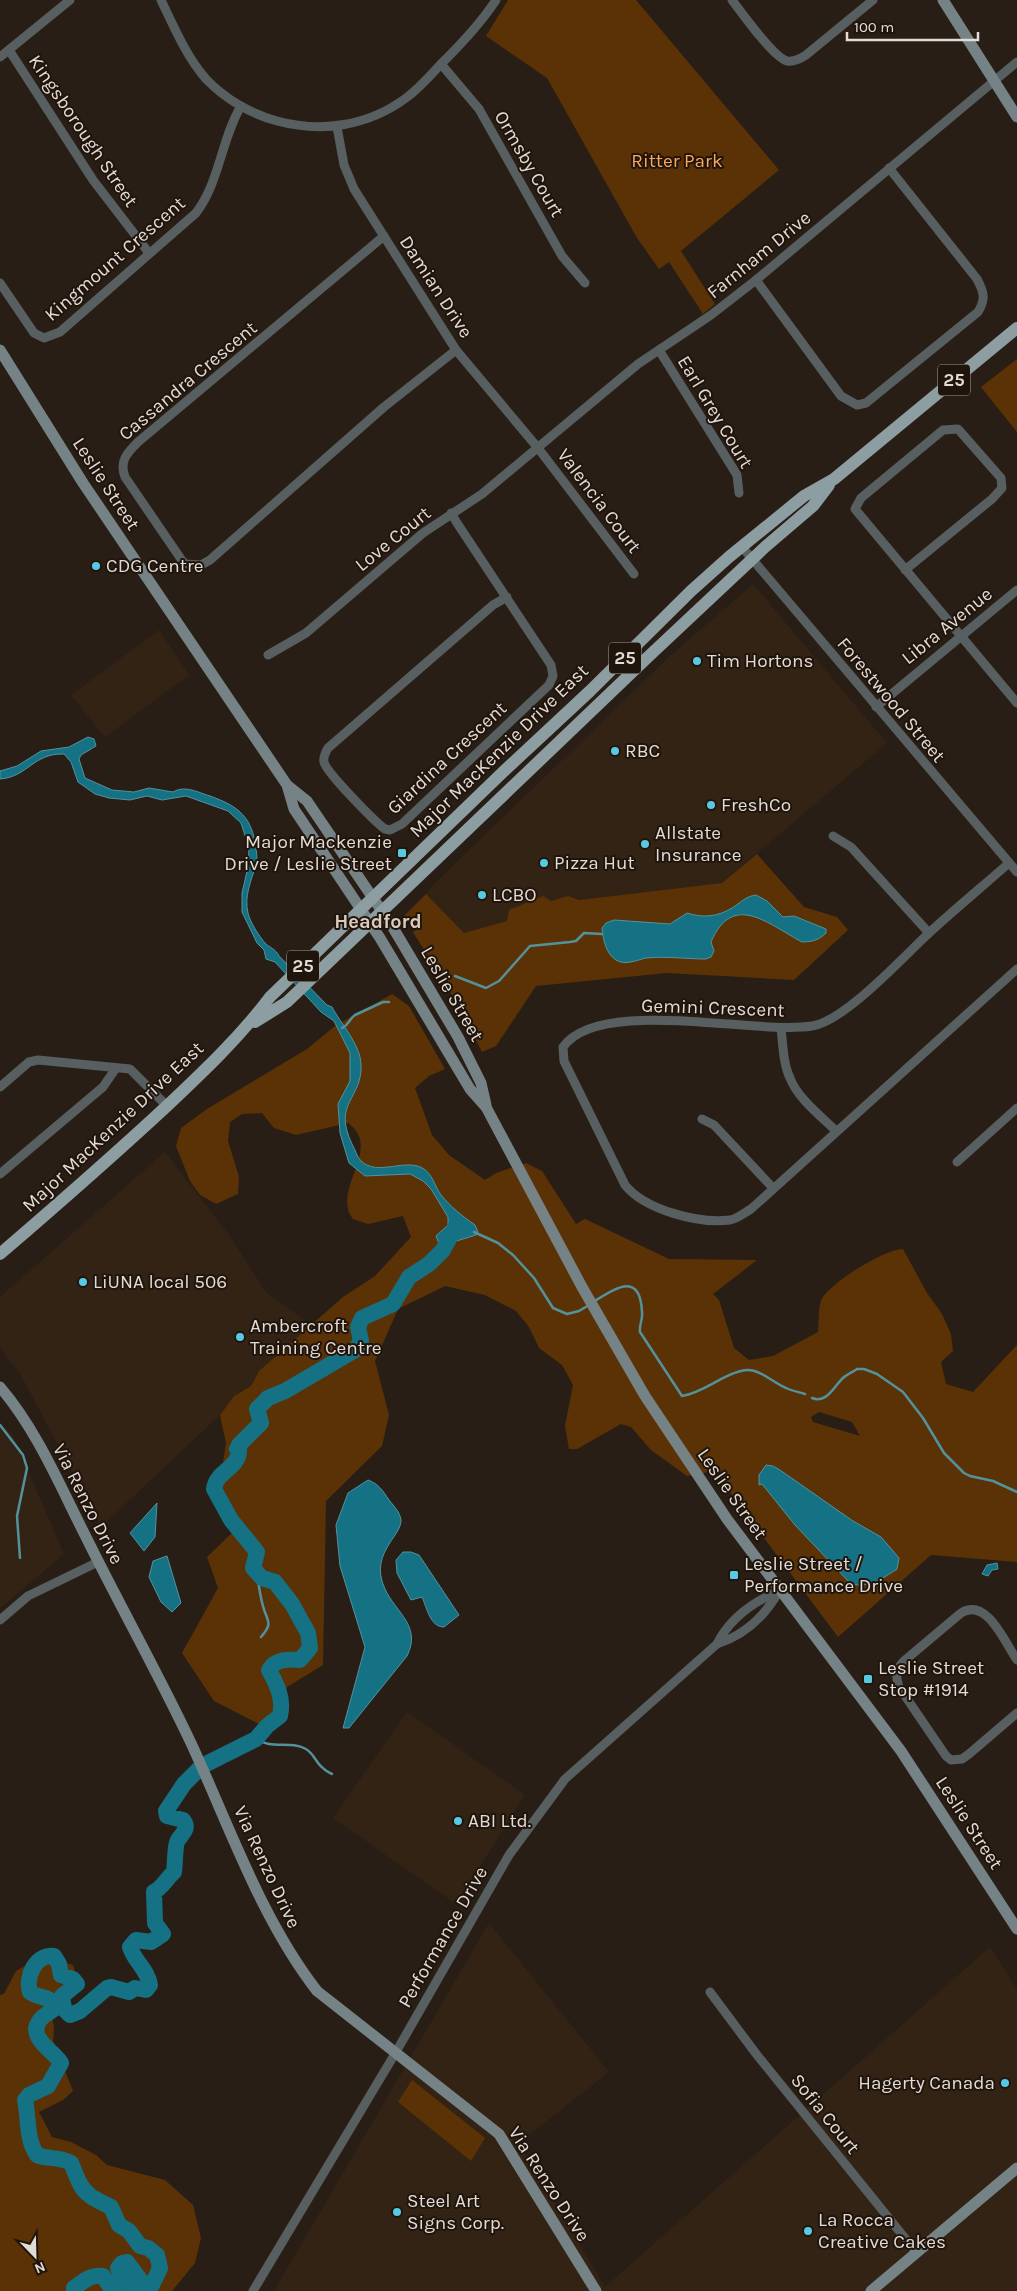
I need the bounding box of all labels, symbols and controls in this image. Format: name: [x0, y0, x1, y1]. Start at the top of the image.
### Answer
scale bar: [847, 10, 978, 42]
text: 100 m: [854, 18, 894, 36]
street label: Kingsborough Street: [24, 51, 142, 211]
street label: Ormsby Court: [490, 107, 568, 221]
park label: Ritter Park: [631, 150, 723, 172]
street label: Kingmount Crescent: [40, 192, 190, 326]
street label: Farnham Drive: [703, 207, 815, 303]
street label: Damian Drive: [395, 232, 477, 342]
street label: Cassandra Crescent: [114, 317, 262, 445]
street label: Earl Grey Court: [673, 352, 757, 472]
road number: 25: [938, 364, 970, 396]
street label: Leslie Street: [68, 434, 144, 534]
street label: Valencia Court: [553, 444, 645, 558]
street label: Love Court: [351, 502, 435, 576]
place label: CDG Centre: [106, 555, 204, 577]
marker: CDG Centre: [90, 560, 102, 572]
street label: Libra Avenue: [897, 583, 997, 669]
street label: Forestwood Street: [832, 633, 950, 767]
road number: 25: [609, 642, 641, 674]
place label: Tim Hortons: [707, 650, 813, 672]
marker: Tim Hortons: [691, 655, 703, 667]
street label: Major MacKenzie Drive East: [405, 660, 593, 842]
street label: Giardina Crescent: [383, 697, 511, 819]
place label: RBC: [625, 740, 660, 762]
marker: RBC: [609, 745, 621, 757]
place label: FreshCo: [721, 794, 791, 816]
marker: FreshCo: [705, 799, 717, 811]
place label: Allstate Insurance: [655, 822, 742, 866]
place label: Major Mackenzie Drive / Leslie Street: [224, 831, 392, 875]
marker: Allstate Insurance: [639, 838, 651, 850]
marker: Major Mackenzie Drive / Leslie Street: [396, 847, 408, 859]
place label: Pizza Hut: [554, 852, 635, 874]
marker: Pizza Hut: [538, 857, 550, 869]
place label: LCBO: [492, 884, 537, 906]
marker: LCBO: [476, 889, 488, 901]
district label: Headford: [334, 910, 422, 933]
street label: Leslie Street: [416, 943, 488, 1045]
road number: 25: [287, 950, 319, 981]
street label: Gemini Crescent: [641, 995, 785, 1021]
street label: Major MacKenzie Drive East: [18, 1037, 208, 1217]
place label: LiUNA local 506: [93, 1271, 227, 1293]
marker: LiUNA local 506: [77, 1276, 89, 1288]
place label: Ambercroft Training Centre: [250, 1315, 382, 1359]
marker: Ambercroft Training Centre: [234, 1331, 246, 1343]
street label: Via Renzo Drive: [48, 1440, 128, 1568]
street label: Leslie Street: [693, 1444, 771, 1544]
place label: Leslie Street / Performance Drive: [744, 1553, 903, 1597]
marker: Leslie Street / Performance Drive: [728, 1569, 740, 1581]
place label: Leslie Street Stop #1914: [878, 1657, 984, 1701]
marker: Leslie Street Stop #1914: [862, 1673, 874, 1685]
street label: Leslie Street: [931, 1773, 1007, 1873]
street label: Via Renzo Drive: [229, 1802, 305, 1932]
place label: ABI Ltd.: [468, 1810, 531, 1832]
marker: ABI Ltd.: [452, 1815, 464, 1827]
street label: Performance Drive: [394, 1863, 492, 2011]
street label: Sofia Court: [786, 2070, 864, 2158]
place label: Hagerty Canada: [858, 2072, 995, 2094]
marker: Hagerty Canada: [999, 2077, 1011, 2089]
street label: Via Renzo Drive: [504, 2122, 594, 2246]
place label: Steel Art Signs Corp.: [407, 2190, 504, 2234]
marker: Steel Art Signs Corp.: [391, 2206, 403, 2218]
place label: La Rocca Creative Cakes: [818, 2209, 946, 2253]
marker: La Rocca Creative Cakes: [802, 2225, 814, 2237]
north arrow: [10, 2231, 60, 2281]
text: N: [32, 2258, 48, 2277]

